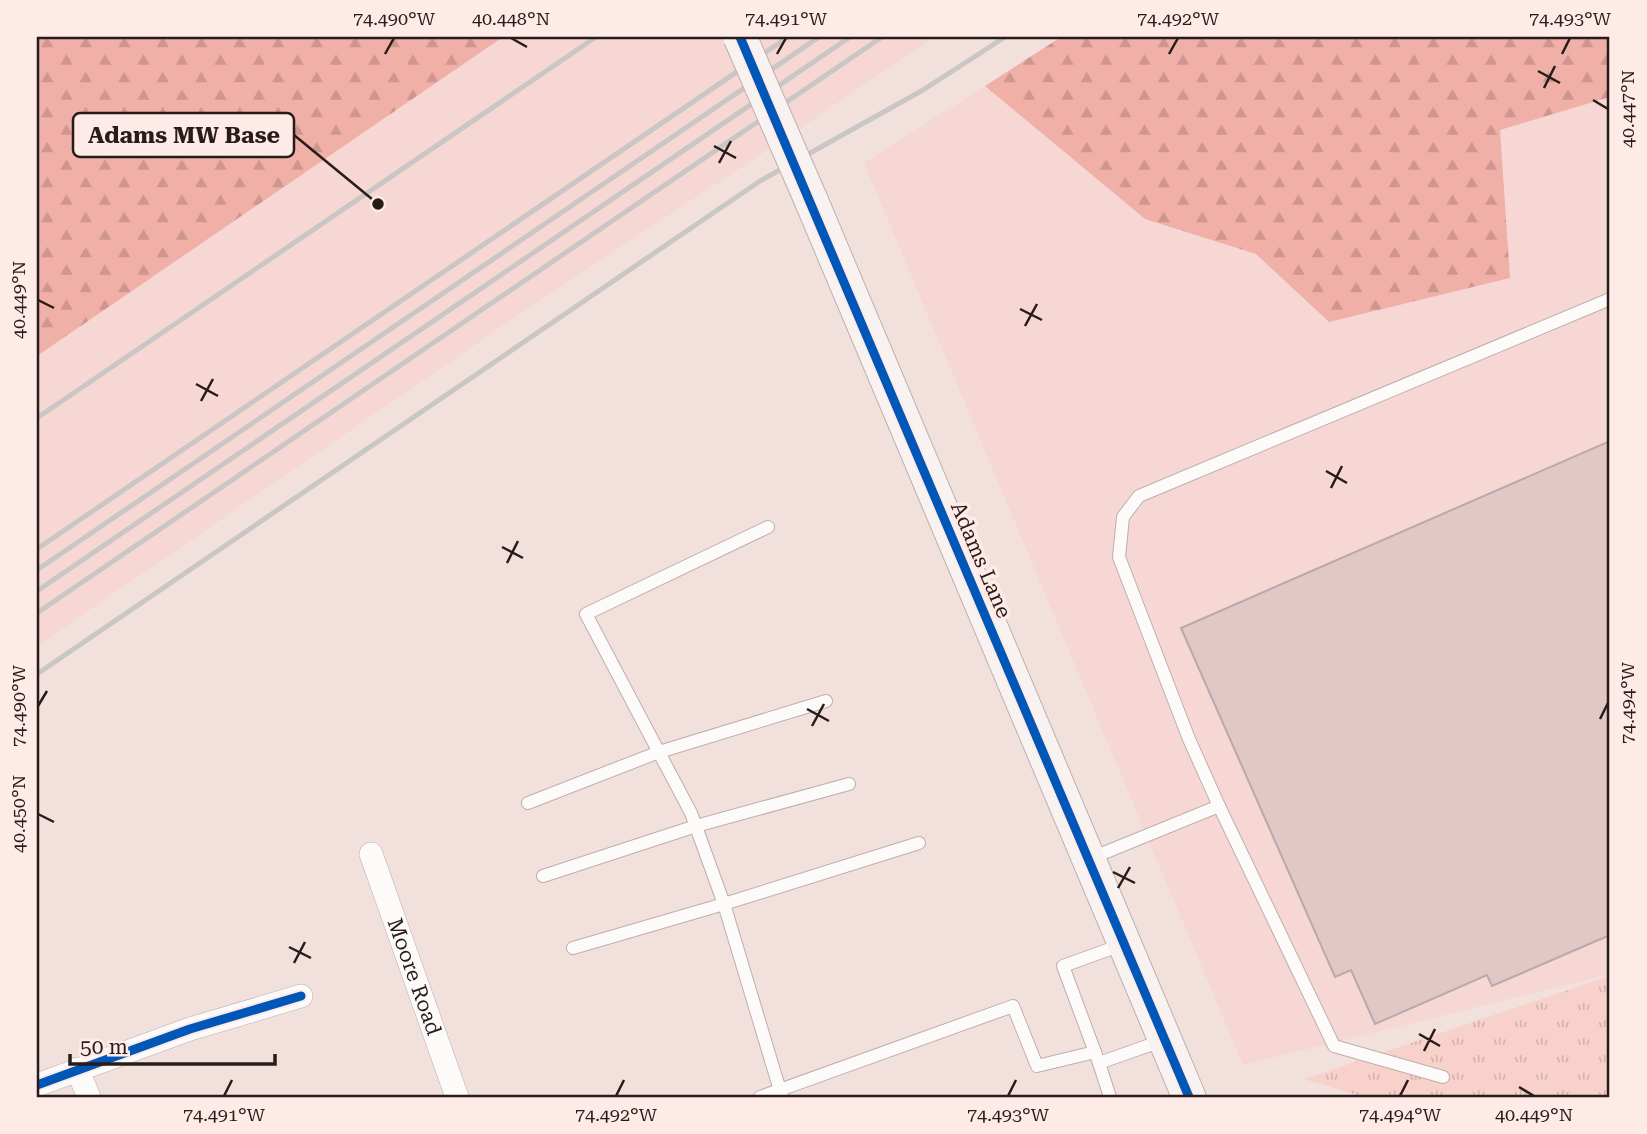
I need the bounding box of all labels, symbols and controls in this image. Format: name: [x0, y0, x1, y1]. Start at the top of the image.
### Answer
text: 74.490°W: [353, 8, 436, 29]
text: 40.448°N: [472, 8, 550, 29]
text: 74.491°W: [745, 8, 828, 29]
text: 74.492°W: [1137, 8, 1220, 29]
text: 74.493°W: [1529, 8, 1612, 29]
text: 40.447°N: [1617, 70, 1638, 148]
callout: Adams MW Base: [73, 113, 294, 157]
text: Adams MW Base: [88, 122, 280, 149]
text: 40.449°N: [8, 261, 29, 339]
street label: Adams Lane: [946, 498, 1016, 622]
text: 74.494°W: [1617, 661, 1638, 744]
text: 74.490°W: [8, 664, 29, 747]
text: 40.450°N: [8, 775, 29, 853]
street label: Moore Road: [383, 915, 446, 1039]
scale bar: [70, 1022, 275, 1066]
text: 50 m: [80, 1035, 128, 1059]
text: 74.491°W: [183, 1104, 266, 1125]
text: 74.492°W: [575, 1104, 658, 1125]
text: 74.493°W: [967, 1104, 1050, 1125]
text: 74.494°W: [1359, 1104, 1442, 1125]
text: 40.449°N: [1495, 1104, 1573, 1125]

